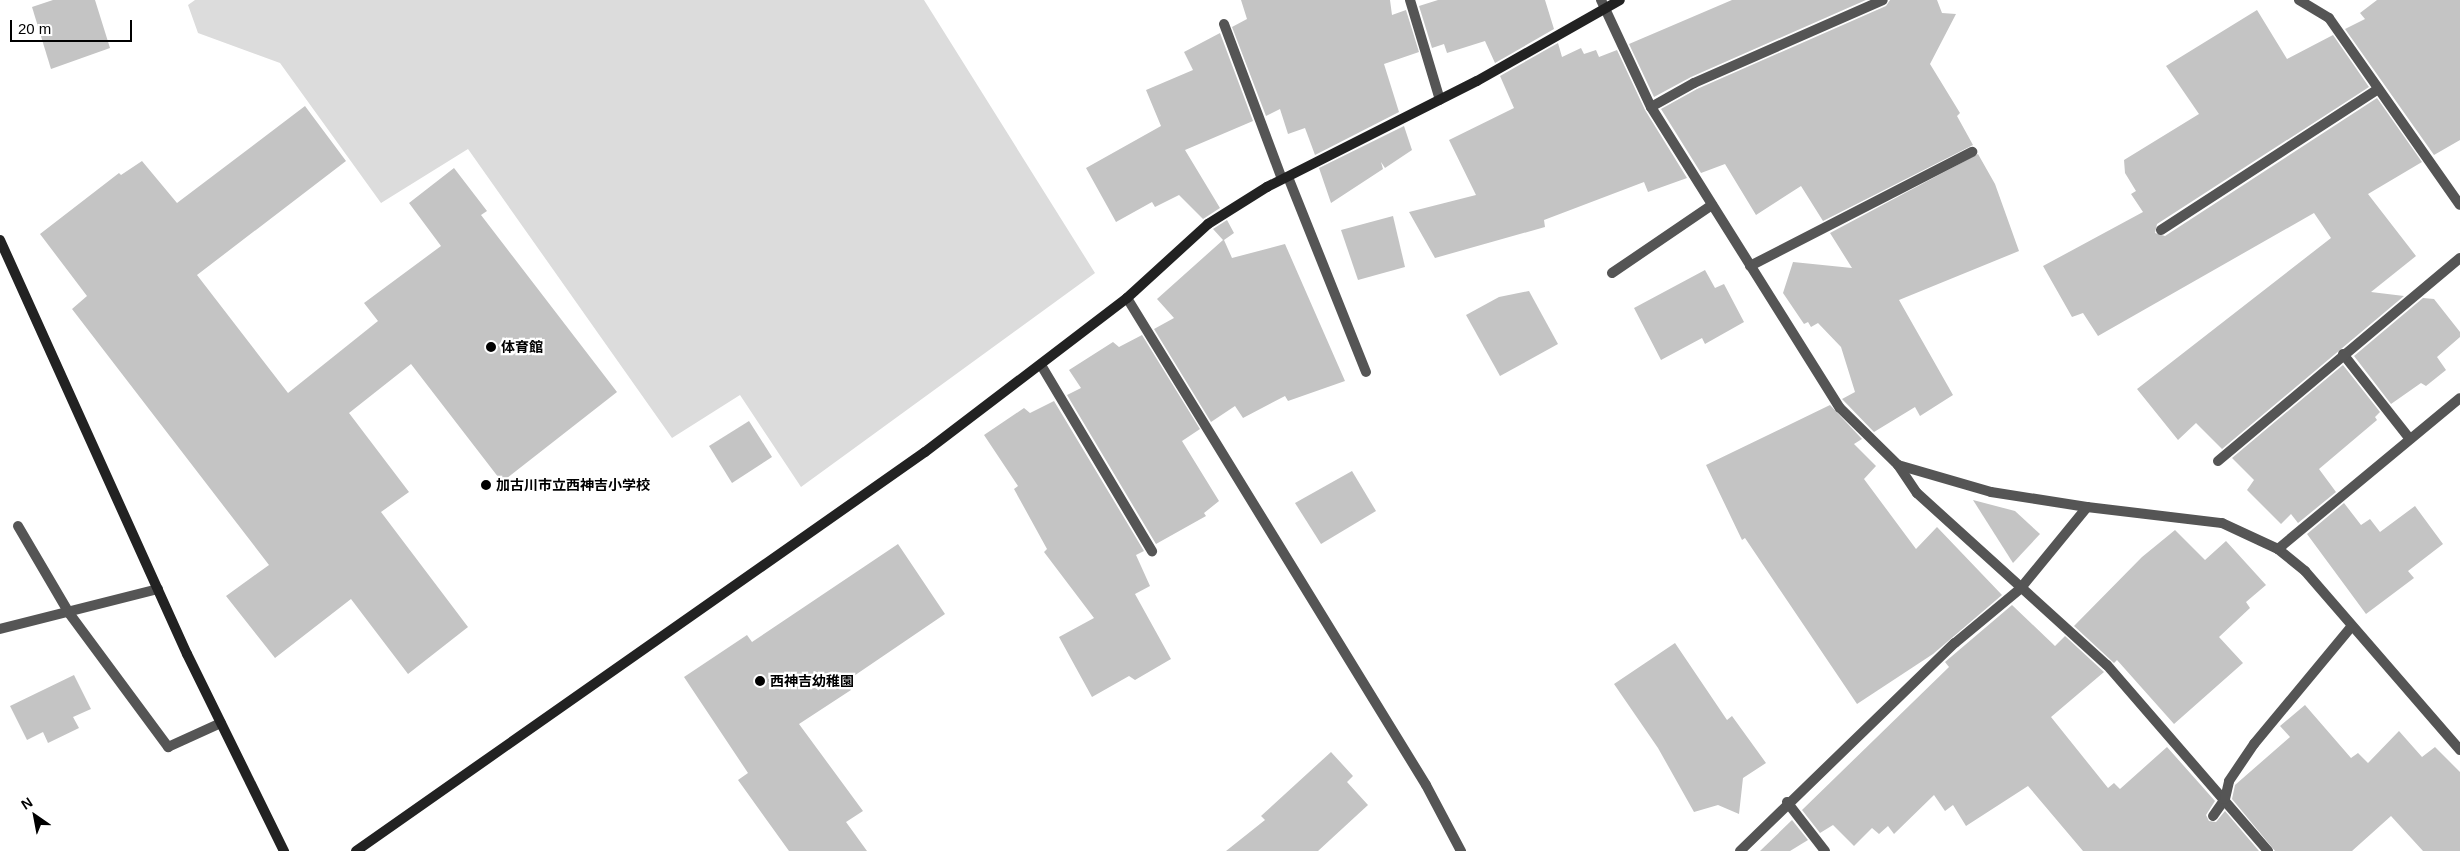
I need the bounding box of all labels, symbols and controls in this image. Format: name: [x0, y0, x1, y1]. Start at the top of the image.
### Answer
scale bar: [12, 10, 135, 42]
text: 20 m: [18, 20, 51, 37]
place label: 体育館: [501, 339, 543, 355]
marker: 体育館: [485, 341, 497, 353]
place label: 加古川市立西神吉小学校: [496, 477, 650, 493]
marker: 加古川市立西神吉小学校: [480, 479, 492, 491]
place label: 西神吉幼稚園: [770, 673, 854, 689]
marker: 西神吉幼稚園: [754, 675, 766, 687]
north arrow: [10, 791, 60, 841]
text: N: [18, 794, 35, 813]

